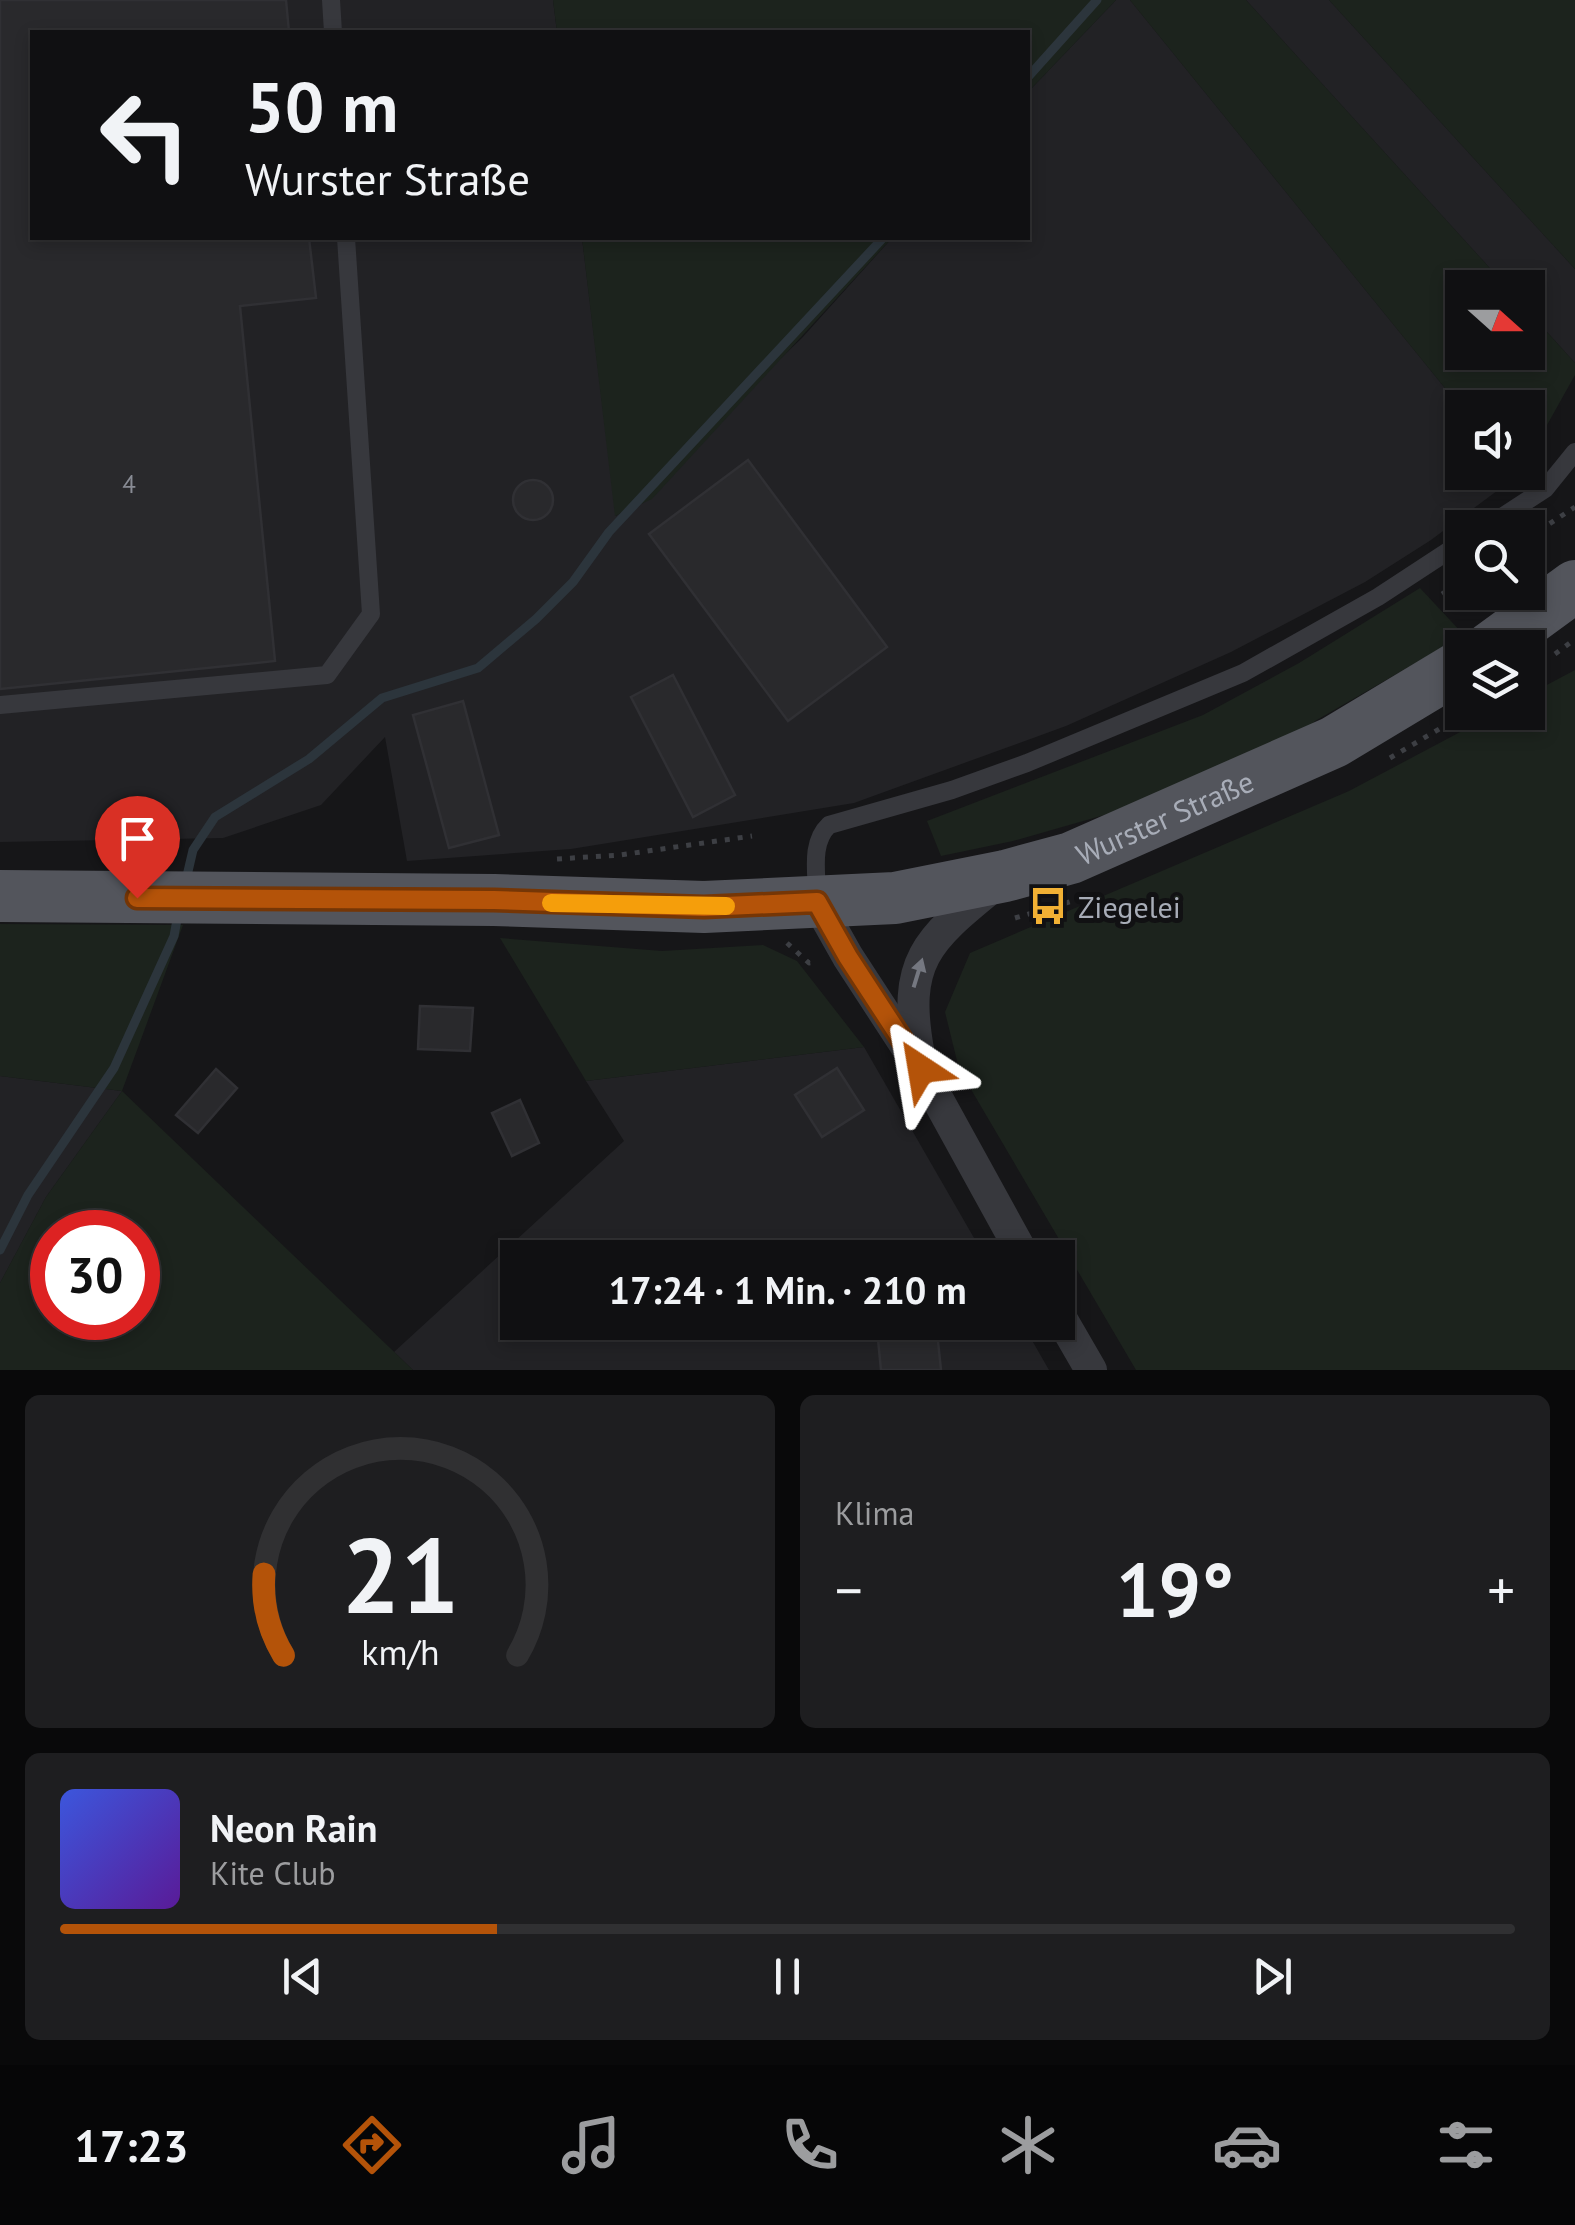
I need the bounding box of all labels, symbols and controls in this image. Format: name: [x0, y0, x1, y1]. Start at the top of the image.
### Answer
text: 50 m: [245, 61, 398, 151]
icon: left: [80, 70, 210, 200]
text: Wurster Straße: [245, 149, 530, 207]
north arrow: [1445, 270, 1545, 370]
map controls: [1445, 270, 1545, 730]
button: sound: [1445, 390, 1545, 490]
house number: 4: [122, 468, 136, 500]
button: search: [1445, 510, 1545, 610]
button: layers: [1445, 630, 1545, 730]
street label: Wurster Straße: [1070, 761, 1259, 873]
pin: [95, 796, 180, 899]
icon: arrive: [110, 811, 165, 866]
bus stop icon: Ziegelei: [1027, 885, 1069, 927]
place label: Ziegelei: [1078, 887, 1181, 926]
one-way arrow: [911, 958, 926, 988]
position arrow: [869, 1017, 973, 1121]
speed limit sign: 30: [30, 1210, 160, 1340]
text: 17:24 · 1 Min. · 210 m: [608, 1265, 967, 1314]
text: Klima: [835, 1492, 914, 1534]
text: 21: [341, 1507, 459, 1642]
text: 19°: [1116, 1541, 1234, 1638]
text: −: [835, 1554, 863, 1625]
text: +: [1487, 1554, 1515, 1625]
text: km/h: [361, 1629, 439, 1675]
text: Neon Rain: [210, 1803, 377, 1852]
text: Kite Club: [210, 1852, 336, 1894]
icon: previous: [275, 1949, 330, 2004]
icon: pause: [760, 1949, 815, 2004]
icon: next: [1245, 1949, 1300, 2004]
icon: directions: [337, 2110, 407, 2180]
icon: music: [556, 2110, 626, 2180]
icon: phone: [775, 2110, 845, 2180]
icon: climate: [993, 2110, 1063, 2180]
icon: car: [1212, 2110, 1282, 2180]
icon: filters: [1431, 2110, 1501, 2180]
text: 17:23: [74, 2116, 189, 2174]

